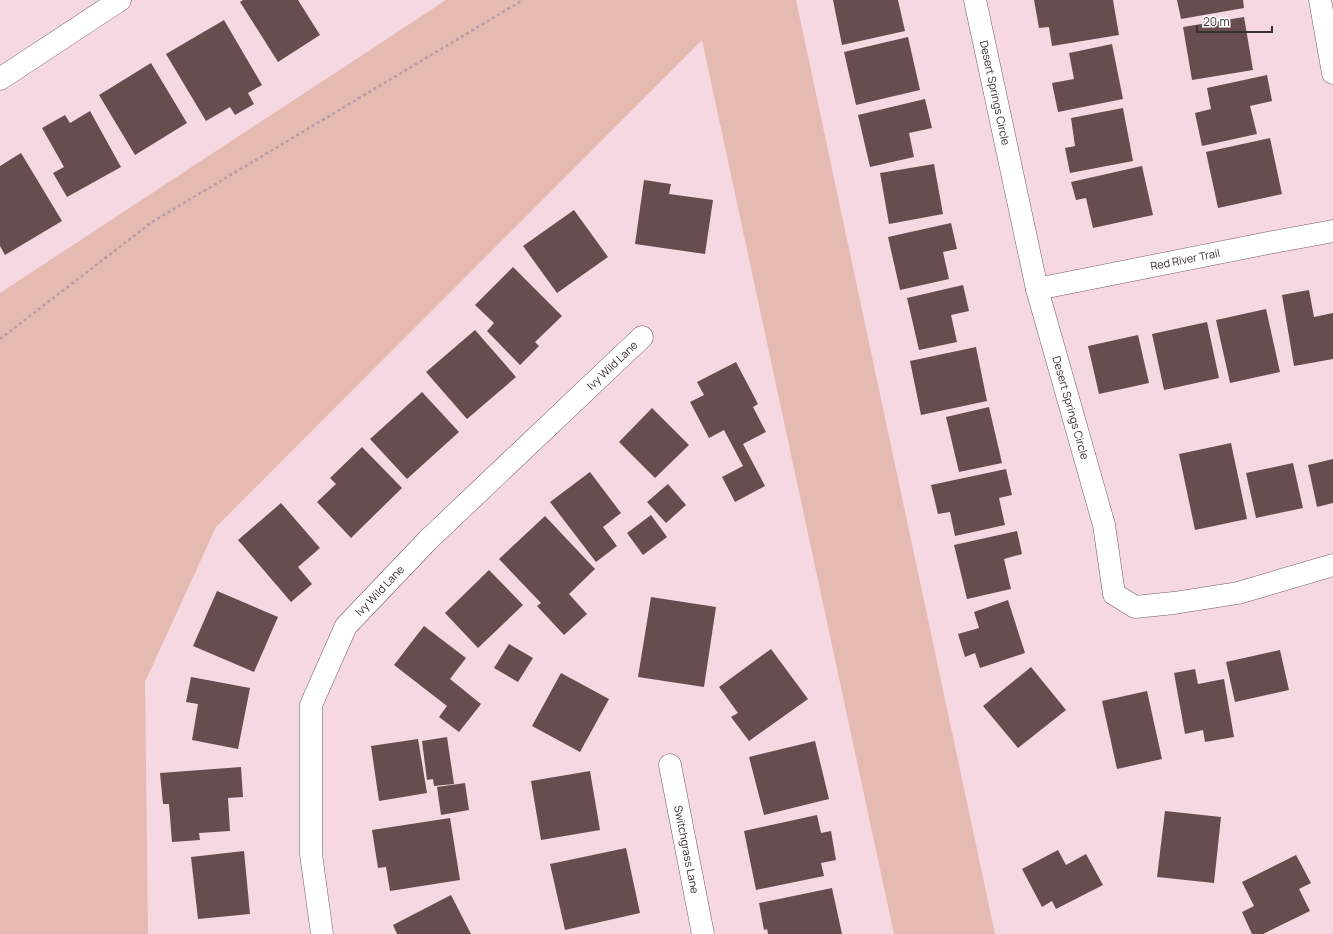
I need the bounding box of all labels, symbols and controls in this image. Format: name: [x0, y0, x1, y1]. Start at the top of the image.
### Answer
scale bar: [1197, 8, 1272, 34]
text: 20 m: [1203, 13, 1230, 30]
street label: Desert Springs Circle: [977, 39, 1014, 147]
street label: Red River Trail: [1149, 245, 1221, 273]
street label: Ivy Wild Lane: [583, 337, 641, 393]
street label: Desert Springs Circle: [1049, 354, 1093, 462]
street label: Ivy Wild Lane: [352, 561, 408, 619]
street label: Switchgrass Lane: [671, 804, 703, 895]

